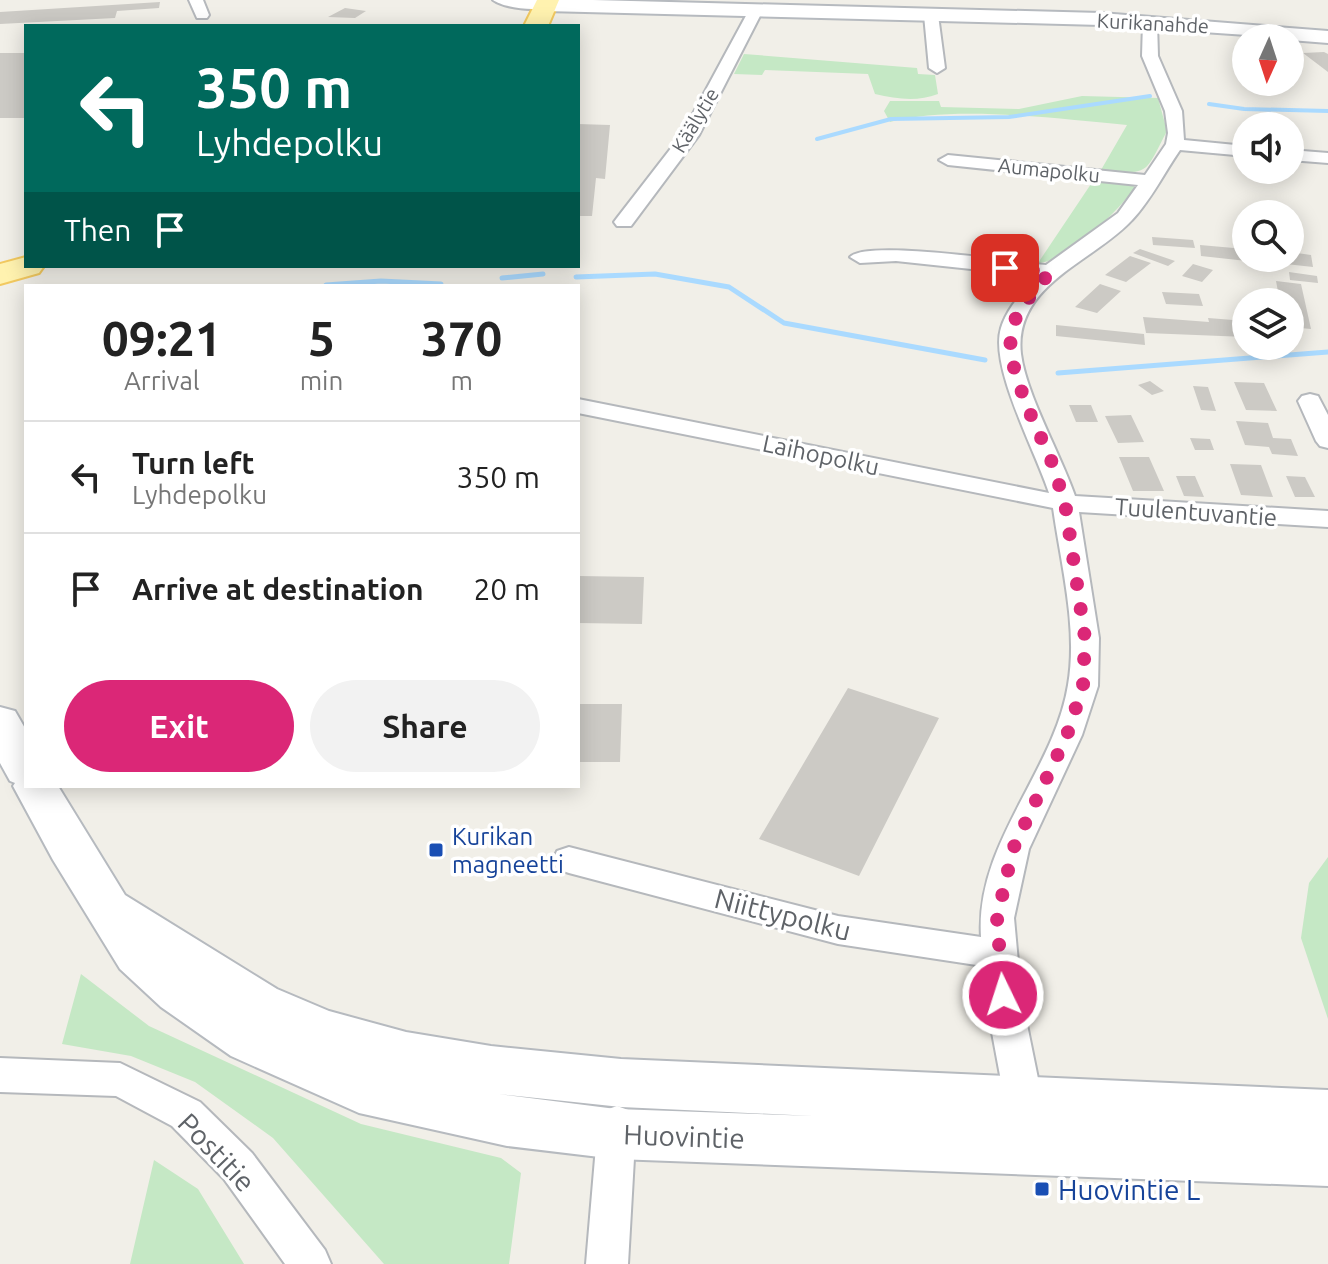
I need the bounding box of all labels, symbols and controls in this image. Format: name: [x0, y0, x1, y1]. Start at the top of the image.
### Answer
street label: Kurikanahde: [1096, 9, 1210, 37]
north arrow: [1232, 24, 1304, 96]
map controls: [1232, 24, 1304, 360]
icon: left: [64, 56, 168, 160]
text: 350 m: [196, 56, 352, 119]
street label: Käälytie: [667, 84, 723, 156]
button: sound: [1232, 112, 1304, 184]
text: Lyhdepolku: [196, 122, 383, 163]
street label: Aumapolku: [997, 153, 1101, 187]
button: search: [1232, 200, 1304, 272]
icon: arrive: [148, 208, 192, 252]
text: Then: [64, 213, 132, 247]
pin: [971, 234, 1039, 302]
icon: arrive: [983, 246, 1027, 290]
button: layers: [1232, 288, 1304, 360]
text: 09:21: [102, 311, 222, 365]
text: 5: [308, 311, 335, 365]
text: 370: [421, 311, 502, 365]
text: Arrival: [124, 366, 200, 395]
text: min: [300, 366, 343, 395]
text: m: [450, 366, 473, 395]
street label: Laihopolku: [760, 429, 882, 481]
text: Turn left: [132, 446, 254, 480]
icon: left: [64, 455, 108, 499]
text: 350 m: [456, 460, 540, 494]
text: Lyhdepolku: [132, 480, 267, 509]
street label: Tuulentuvantie: [1114, 493, 1278, 531]
icon: arrive: [64, 567, 108, 611]
text: Arrive at destination: [132, 572, 424, 606]
text: 20 m: [473, 572, 540, 606]
button: Exit: [64, 680, 294, 772]
button: Share: [310, 680, 540, 772]
place label: Kurikan magneetti: [452, 823, 564, 878]
marker: Kurikan magneetti: [427, 841, 445, 859]
street label: Niittypolku: [712, 882, 854, 946]
position arrow: [961, 953, 1045, 1037]
street label: Postitie: [172, 1107, 262, 1197]
street label: Huovintie: [623, 1118, 745, 1154]
place label: Huovintie L: [1058, 1174, 1200, 1205]
marker: Huovintie L: [1033, 1180, 1051, 1198]

